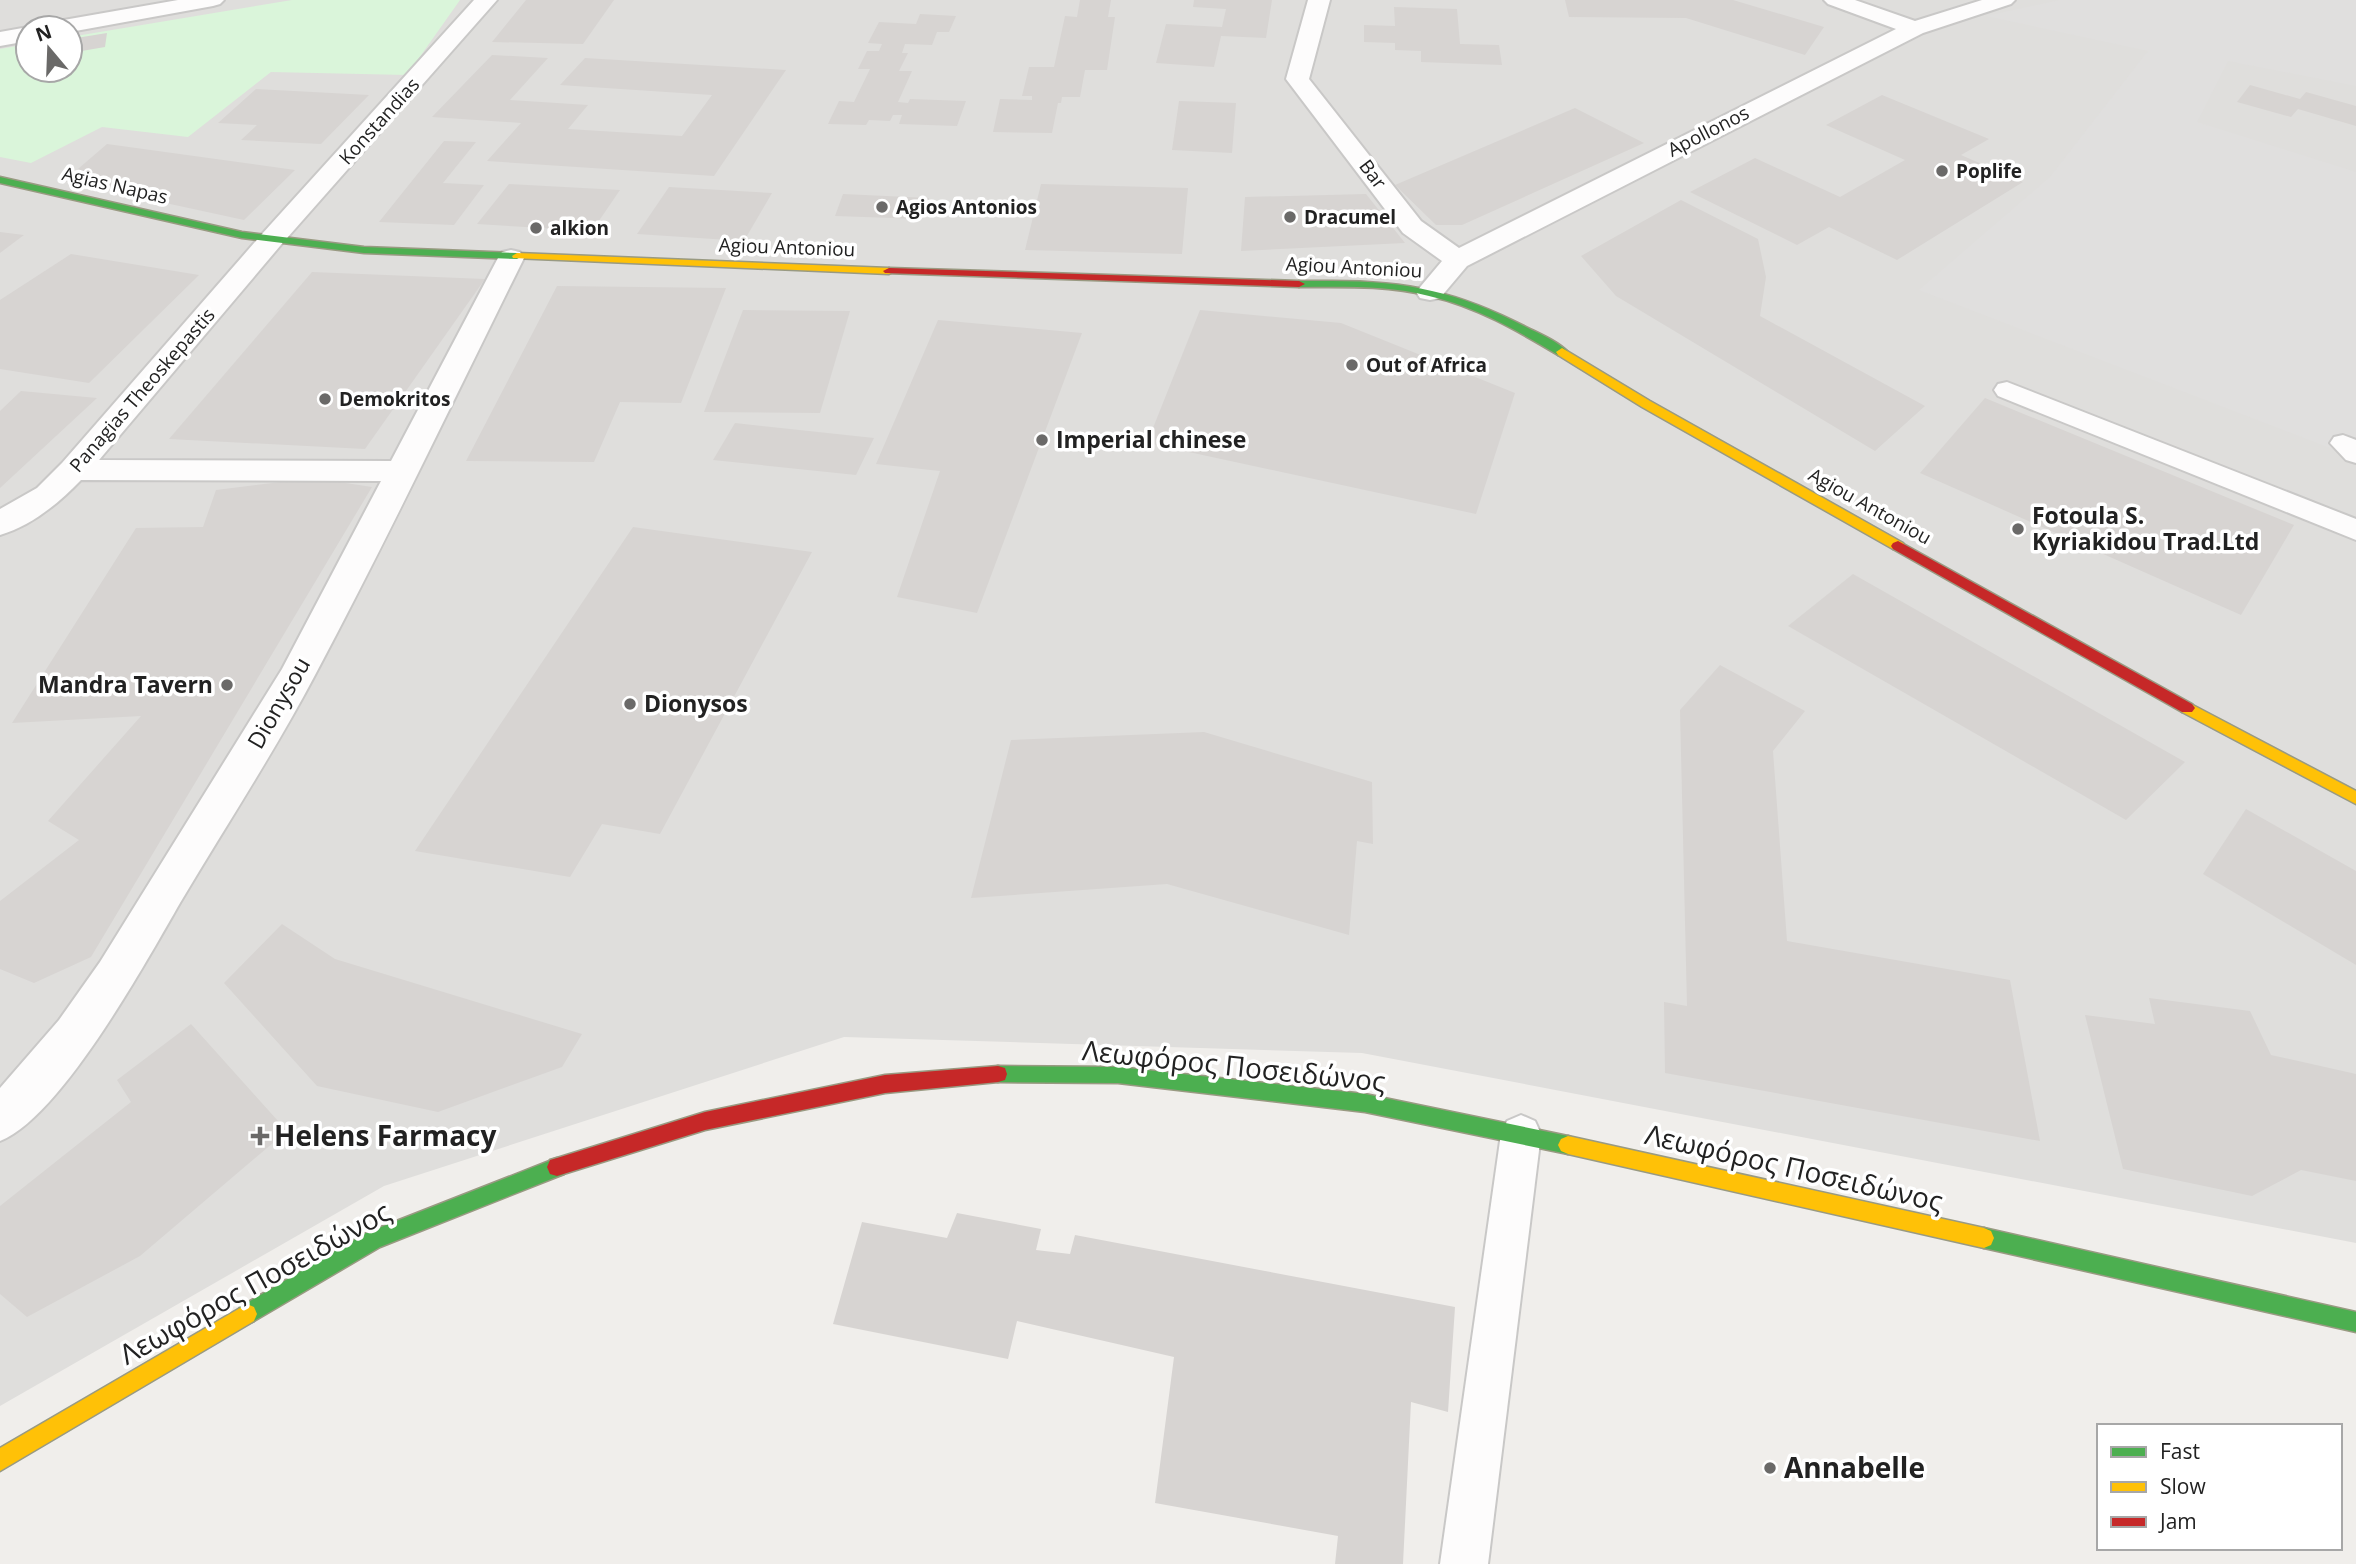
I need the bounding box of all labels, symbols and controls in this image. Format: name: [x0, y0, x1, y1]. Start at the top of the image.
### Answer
north arrow: [14, 14, 84, 84]
text: N: [32, 18, 55, 48]
street label: Konstandias: [333, 72, 425, 170]
street label: Apollonos: [1663, 99, 1753, 163]
street label: Bar: [1353, 154, 1393, 194]
place label: Poplife: [1956, 158, 2022, 184]
street label: Agias Napas: [60, 160, 170, 210]
marker: Poplife: [1934, 163, 1950, 179]
place label: Agios Antonios: [896, 194, 1037, 220]
marker: Agios Antonios: [874, 199, 890, 215]
place label: Dracumel: [1304, 204, 1396, 230]
marker: Dracumel: [1282, 209, 1298, 225]
place label: alkion: [550, 215, 609, 241]
marker: alkion: [528, 220, 544, 236]
street label: Agiou Antoniou: [718, 232, 856, 262]
street label: Agiou Antoniou: [1285, 250, 1423, 284]
street label: Panagias Theoskepastis: [63, 302, 221, 478]
place label: Out of Africa: [1366, 352, 1487, 378]
marker: Out of Africa: [1344, 357, 1360, 373]
place label: Demokritos: [339, 386, 450, 412]
marker: Demokritos: [317, 391, 333, 407]
place label: Imperial chinese: [1056, 423, 1246, 455]
marker: Imperial chinese: [1034, 432, 1050, 448]
street label: Agiou Antoniou: [1804, 462, 1936, 550]
place label: Fotoula S. Kyriakidou Trad.Ltd: [2032, 499, 2259, 557]
marker: Fotoula S. Kyriakidou Trad.Ltd: [2010, 521, 2026, 537]
street label: Dionysou: [239, 651, 317, 754]
place label: Mandra Tavern: [38, 668, 213, 700]
marker: Mandra Tavern: [219, 677, 235, 693]
place label: Dionysos: [644, 687, 748, 719]
marker: Dionysos: [622, 696, 638, 712]
street label: Λεωφόρος Ποσειδώνος: [1081, 1030, 1388, 1100]
street label: Λεωφόρος Ποσειδώνος: [1642, 1114, 1947, 1220]
place label: Helens Farmacy: [274, 1116, 496, 1154]
marker: Helens Farmacy: [252, 1128, 268, 1144]
street label: Λεωφόρος Ποσειδώνος: [112, 1192, 397, 1373]
legend: [2097, 1424, 2342, 1550]
text: Fast: [2160, 1437, 2200, 1465]
place label: Annabelle: [1784, 1448, 1925, 1486]
marker: Annabelle: [1762, 1460, 1778, 1476]
text: Slow: [2160, 1472, 2206, 1500]
text: Jam: [2158, 1507, 2197, 1535]

